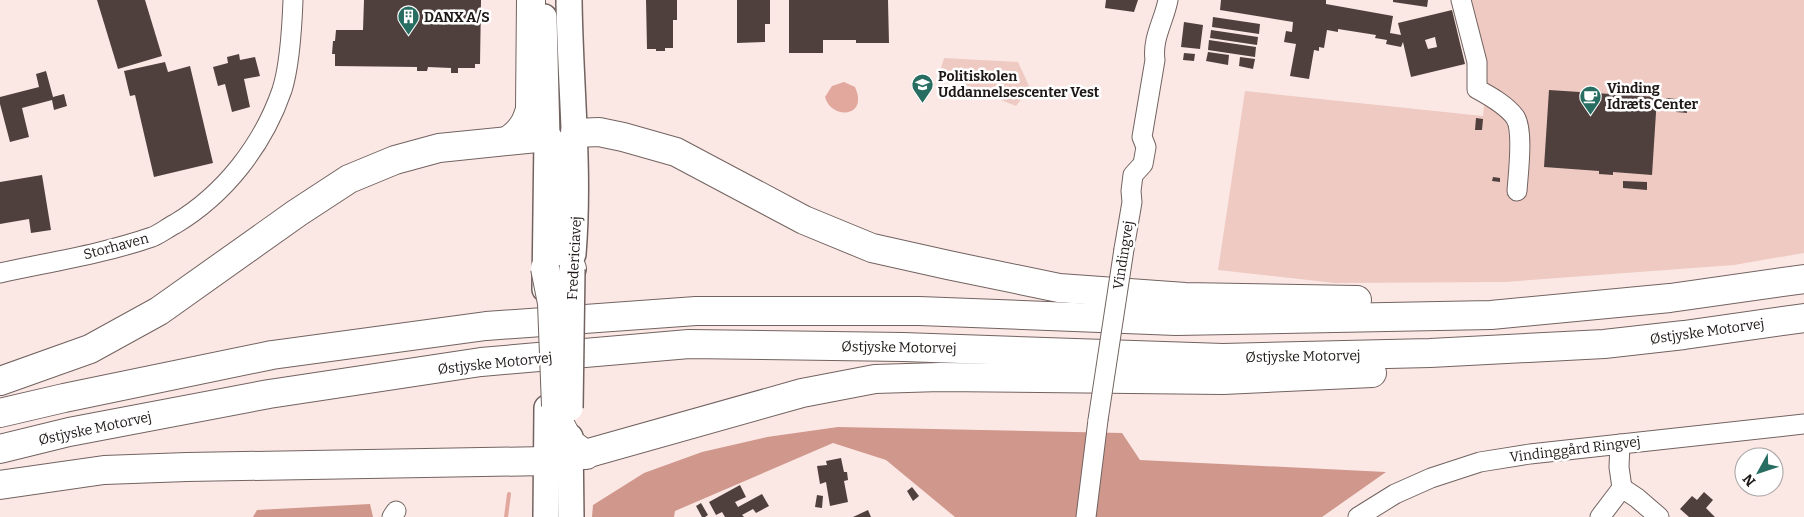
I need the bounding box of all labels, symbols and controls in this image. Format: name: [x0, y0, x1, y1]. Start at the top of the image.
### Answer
building icon: DANX A/S: [396, 5, 420, 36]
place label: DANX A/S: [424, 9, 490, 26]
place label: Politiskolen Uddannelsescenter Vest: [938, 68, 1100, 101]
school or university icon: Politiskolen Uddannelsescenter Vest: [910, 72, 934, 103]
place label: Vinding Idræts Center: [1607, 80, 1699, 113]
cafe icon: Vinding Idræts Center: [1579, 84, 1603, 115]
street label: Fredericiavej: [564, 216, 585, 300]
street label: Vindingvej: [1110, 219, 1137, 291]
street label: Storhaven: [82, 230, 151, 263]
street label: Østjyske Motorvej: [1649, 315, 1765, 348]
street label: Østjyske Motorvej: [841, 338, 957, 357]
street label: Østjyske Motorvej: [1245, 347, 1361, 366]
street label: Østjyske Motorvej: [437, 349, 553, 378]
street label: Østjyske Motorvej: [37, 408, 153, 449]
street label: Vindinggård Ringvej: [1509, 433, 1641, 466]
north arrow: [1734, 447, 1784, 497]
text: N: [1739, 470, 1759, 490]

